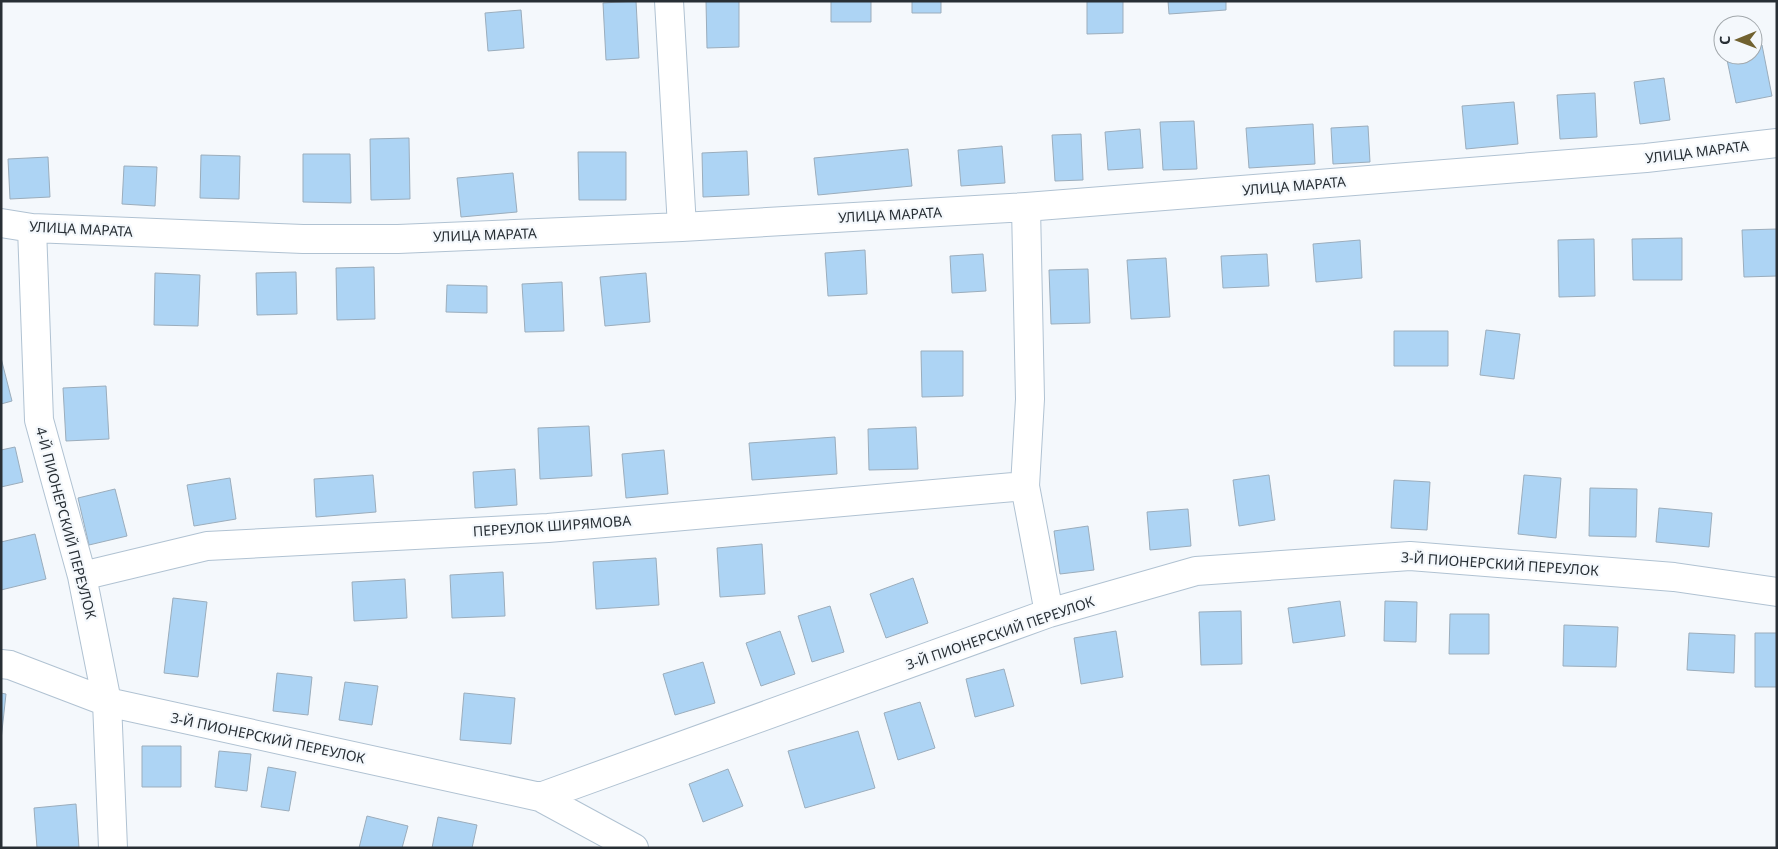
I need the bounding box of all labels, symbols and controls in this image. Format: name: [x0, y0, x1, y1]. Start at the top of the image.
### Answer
north arrow: [1713, 15, 1763, 65]
text: С: [1715, 36, 1734, 45]
street label: УЛИЦА МАРАТА: [1644, 136, 1750, 167]
street label: УЛИЦА МАРАТА: [1241, 172, 1347, 199]
street label: УЛИЦА МАРАТА: [838, 202, 942, 227]
street label: УЛИЦА МАРАТА: [29, 216, 133, 241]
street label: УЛИЦА МАРАТА: [433, 223, 537, 246]
street label: 4-Й ПИОНЕРСКИЙ ПЕРЕУЛОК: [32, 425, 101, 621]
street label: ПЕРЕУЛОК ШИРЯМОВА: [472, 510, 632, 541]
street label: 3-Й ПИОНЕРСКИЙ ПЕРЕУЛОК: [1400, 547, 1600, 580]
street label: 3-Й ПИОНЕРСКИЙ ПЕРЕУЛОК: [903, 591, 1097, 674]
street label: 3-Й ПИОНЕРСКИЙ ПЕРЕУЛОК: [169, 708, 367, 767]

